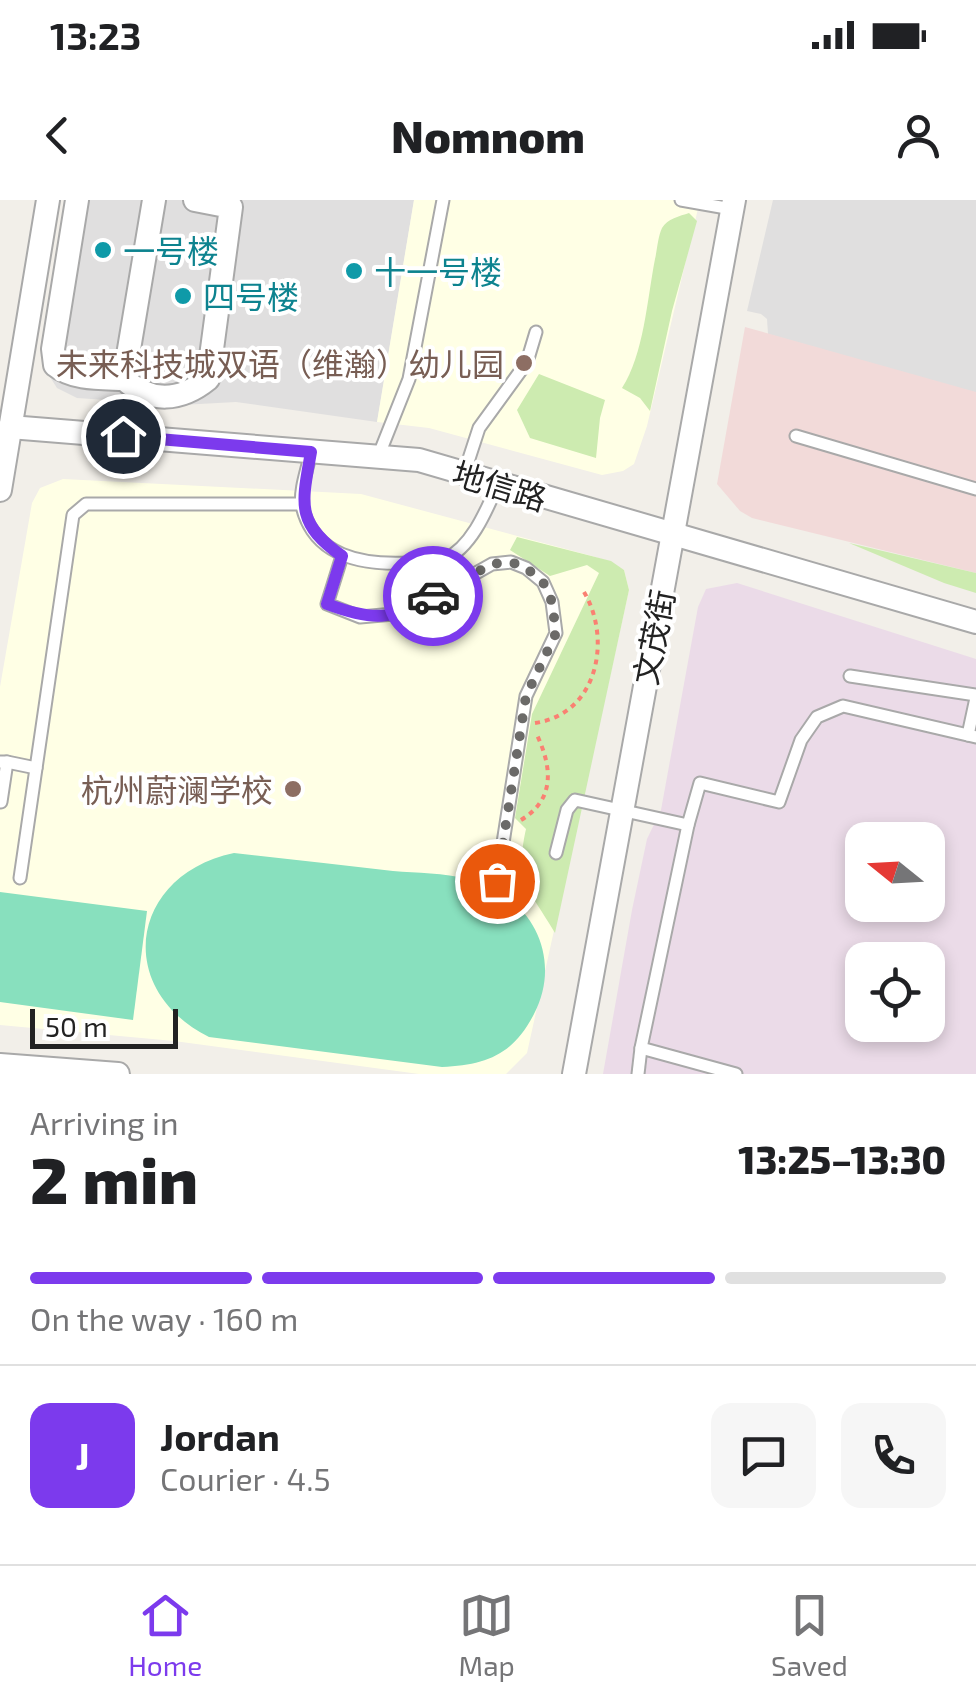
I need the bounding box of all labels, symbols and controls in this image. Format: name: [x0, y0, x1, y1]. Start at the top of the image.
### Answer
text: 13:23: [50, 12, 141, 58]
icon: back: [30, 108, 85, 163]
text: Nomnom: [391, 108, 585, 162]
icon: person: [891, 108, 946, 163]
place label: 一号楼: [123, 231, 219, 269]
marker: 一号楼: [92, 239, 114, 261]
place label: 十一号楼: [374, 252, 502, 290]
marker: 十一号楼: [343, 260, 365, 282]
place label: 四号楼: [203, 277, 299, 315]
marker: 四号楼: [172, 285, 194, 307]
place label: 未来科技城双语（维瀚）幼儿园: [56, 344, 504, 382]
marker: 未来科技城双语（维瀚）幼儿园: [513, 352, 535, 374]
pin: [81, 394, 166, 479]
icon: home: [96, 409, 151, 464]
street label: 地信路: [449, 453, 551, 517]
courier: [383, 546, 483, 646]
icon: car: [406, 569, 461, 624]
street label: 文茂街: [625, 586, 681, 688]
place label: 杭州蔚澜学校: [81, 770, 273, 808]
marker: 杭州蔚澜学校: [282, 778, 304, 800]
north arrow: [845, 822, 945, 922]
map controls: [845, 822, 945, 1042]
pin: [455, 839, 540, 924]
icon: bag: [470, 854, 525, 909]
button: locate: [845, 942, 945, 1042]
scale bar: [30, 1004, 178, 1048]
text: 50 m: [45, 1009, 108, 1043]
text: Arriving in: [30, 1103, 179, 1141]
text: 13:25–13:30: [738, 1136, 946, 1182]
text: 2 min: [30, 1139, 198, 1217]
text: On the way · 160 m: [30, 1299, 298, 1337]
button: chat: [711, 1403, 816, 1508]
button: phone: [841, 1403, 946, 1508]
text: Jordan: [160, 1413, 280, 1459]
text: J: [75, 1432, 90, 1478]
text: Courier · 4.5: [160, 1459, 331, 1497]
tab: Home: [128, 1588, 202, 1682]
tab: Map: [459, 1588, 515, 1682]
tab: Saved: [771, 1588, 848, 1682]

